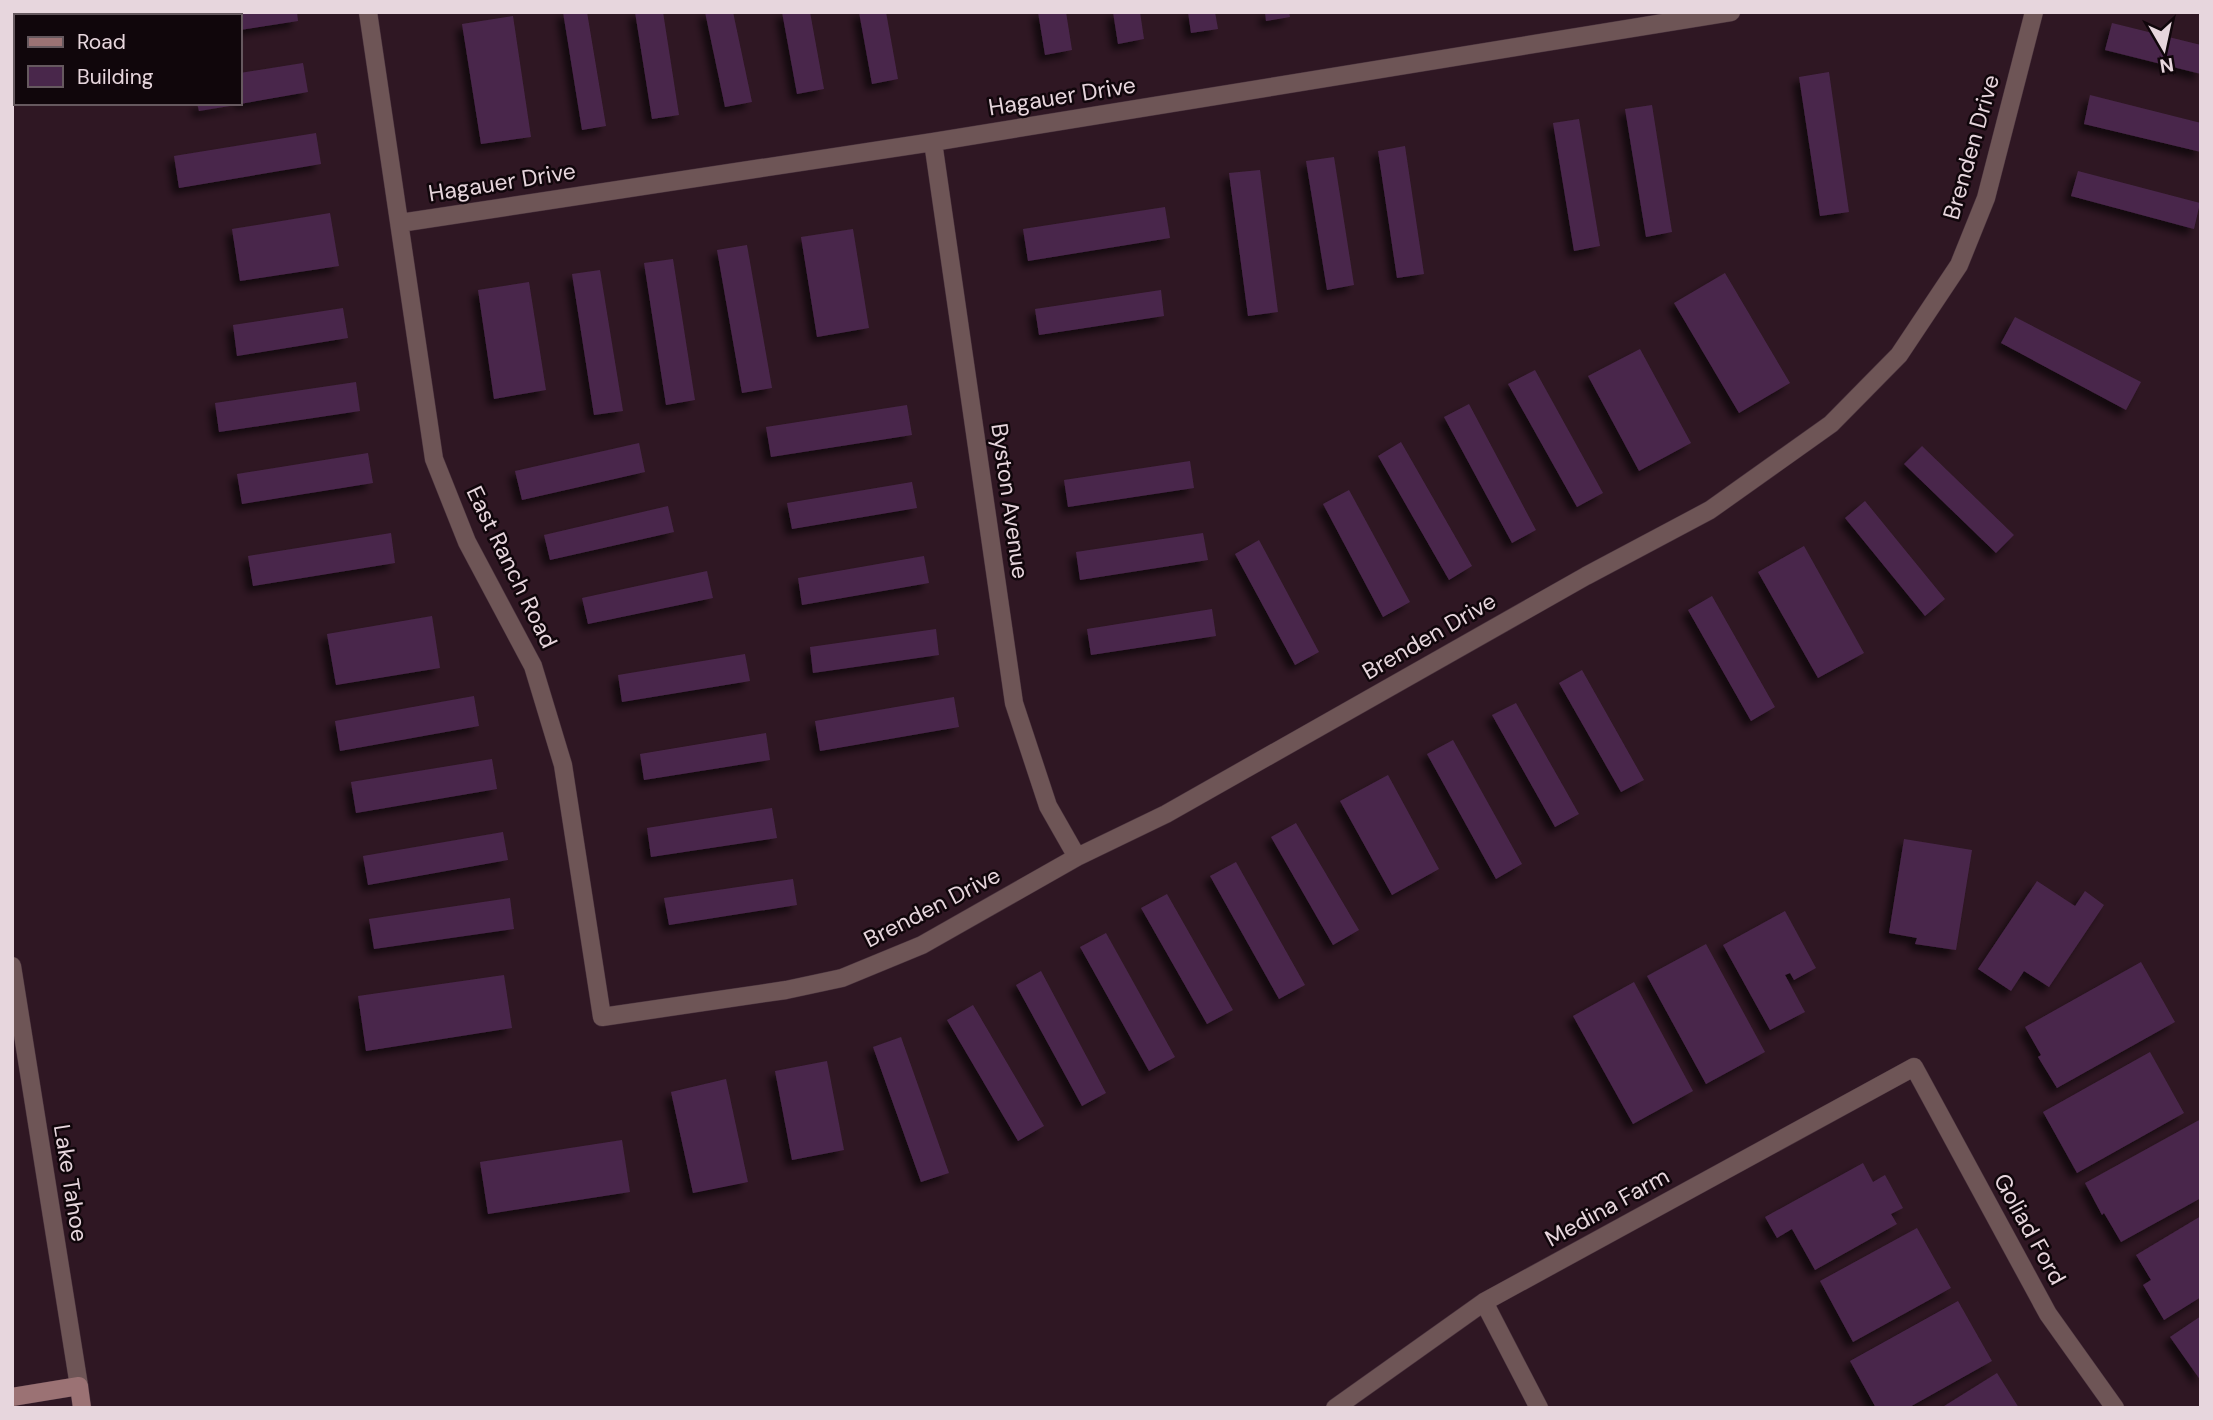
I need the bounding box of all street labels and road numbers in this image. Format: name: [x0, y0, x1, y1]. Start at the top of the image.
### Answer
street label: Hagauer Drive: [986, 70, 1138, 122]
street label: Brenden Drive: [1936, 71, 2006, 223]
street label: Hagauer Drive: [426, 156, 578, 208]
street label: Byston Avenue: [984, 421, 1036, 581]
street label: East Ranch Road: [460, 481, 564, 653]
street label: Brenden Drive: [1357, 586, 1501, 686]
street label: Brenden Drive: [859, 860, 1005, 954]
street label: Lake Tahoe: [47, 1122, 95, 1244]
street label: Medina Farm: [1540, 1161, 1674, 1253]
street label: Goliad Ford: [1987, 1168, 2073, 1290]

